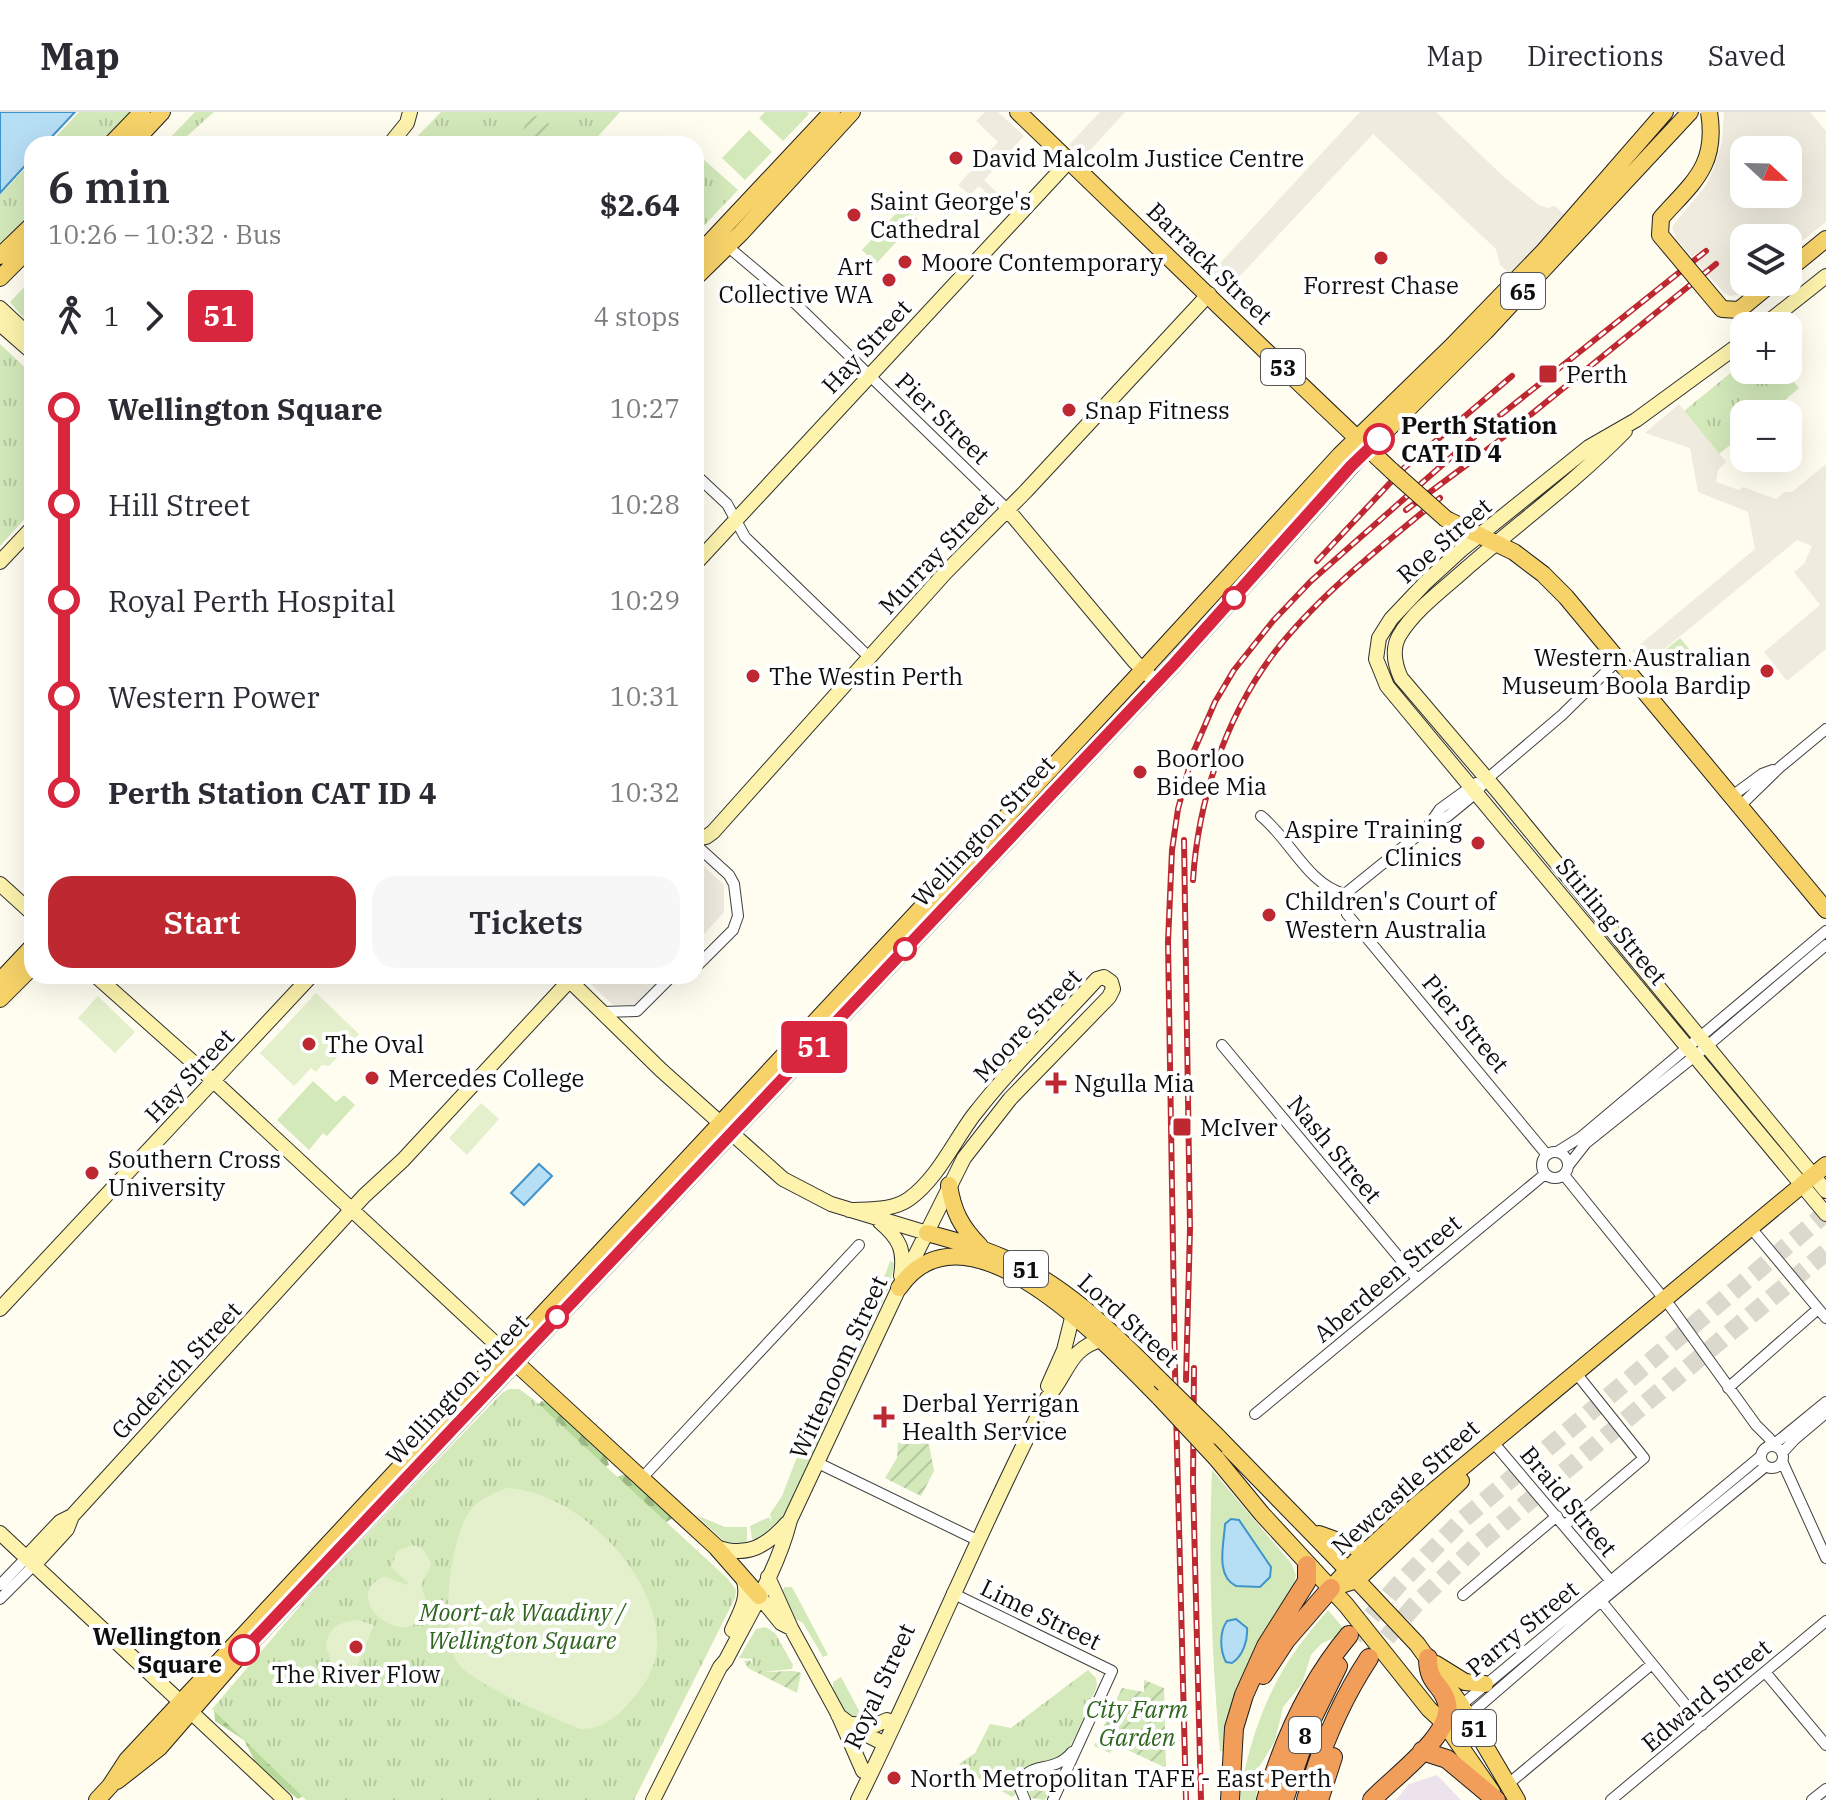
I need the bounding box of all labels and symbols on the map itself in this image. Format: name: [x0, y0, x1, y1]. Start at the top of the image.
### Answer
north arrow: [1730, 136, 1802, 208]
place label: David Malcolm Justice Centre: [972, 142, 1304, 174]
marker: David Malcolm Justice Centre: [947, 149, 965, 167]
place label: Saint George's Cathedral: [870, 185, 1031, 245]
street label: Barrack Street: [1140, 195, 1280, 331]
marker: Saint George's Cathedral: [845, 206, 863, 224]
place label: Moore Contemporary: [921, 246, 1163, 278]
marker: Forrest Chase: [1372, 249, 1390, 267]
place label: Art Collective WA: [719, 250, 874, 310]
marker: Moore Contemporary: [896, 253, 914, 271]
place label: Forrest Chase: [1303, 269, 1459, 301]
marker: Art Collective WA: [880, 271, 898, 289]
road number: 65: [1501, 273, 1545, 309]
street label: Hay Street: [814, 292, 918, 400]
road number: 53: [1261, 349, 1305, 385]
place label: Perth: [1566, 358, 1628, 390]
marker: Perth: [1537, 363, 1559, 385]
street label: Pier Street: [889, 365, 997, 471]
place label: Snap Fitness: [1085, 394, 1230, 426]
marker: Snap Fitness: [1060, 401, 1078, 419]
place label: Perth Station CAT ID 4: [1401, 409, 1558, 469]
marker: Perth Station CAT ID 4: [1364, 424, 1394, 454]
street label: Murray Street: [871, 485, 1001, 621]
street label: Roe Street: [1390, 490, 1498, 590]
unlabelled marker: [1223, 587, 1245, 609]
place label: Western Australian Museum Boola Bardip: [1501, 641, 1751, 701]
place label: The Westin Perth: [769, 660, 963, 692]
marker: Western Australian Museum Boola Bardip: [1758, 662, 1776, 680]
marker: The Westin Perth: [744, 667, 762, 685]
place label: Boorloo Bidee Mia: [1156, 742, 1267, 802]
street label: Wellington Street: [905, 749, 1061, 913]
marker: Boorloo Bidee Mia: [1131, 763, 1149, 781]
place label: Aspire Training Clinics: [1285, 813, 1462, 873]
marker: Aspire Training Clinics: [1469, 834, 1487, 852]
street label: Stirling Street: [1549, 851, 1675, 991]
place label: Children's Court of Western Australia: [1285, 885, 1498, 945]
marker: Children's Court of Western Australia: [1260, 906, 1278, 924]
unlabelled marker: [894, 938, 916, 960]
street label: Moore Street: [966, 961, 1088, 1089]
street label: Pier Street: [1415, 967, 1517, 1079]
street label: Hay Street: [137, 1021, 241, 1129]
line badge: 51: [778, 1021, 850, 1073]
place label: The Oval: [325, 1028, 424, 1060]
marker: The Oval: [300, 1035, 318, 1053]
place label: Mercedes College: [388, 1062, 584, 1094]
place label: Ngulla Mia: [1074, 1067, 1195, 1099]
marker: Mercedes College: [363, 1069, 381, 1087]
marker: Ngulla Mia: [1045, 1072, 1067, 1094]
street label: Nash Street: [1281, 1088, 1389, 1210]
place label: McIver: [1200, 1111, 1278, 1143]
marker: McIver: [1171, 1116, 1193, 1138]
place label: Southern Cross University: [108, 1143, 281, 1203]
marker: Southern Cross University: [83, 1164, 101, 1182]
street label: Aberdeen Street: [1307, 1207, 1467, 1349]
road number: 51: [1004, 1251, 1048, 1287]
street label: Lord Street: [1071, 1266, 1187, 1374]
street label: Wittenoom Street: [782, 1270, 894, 1464]
street label: Goderich Street: [104, 1294, 248, 1446]
unlabelled marker: [546, 1306, 568, 1328]
street label: Wellington Street: [379, 1307, 535, 1471]
place label: Derbal Yerrigan Health Service: [902, 1387, 1080, 1447]
marker: Derbal Yerrigan Health Service: [873, 1406, 895, 1428]
street label: Newcastle Street: [1324, 1412, 1486, 1562]
street label: Braid Street: [1513, 1439, 1625, 1563]
street label: Lime Street: [975, 1571, 1107, 1657]
street label: Parry Street: [1459, 1573, 1585, 1683]
park label: Moort-ak Waadiny / Wellington Square: [418, 1596, 627, 1656]
street label: Royal Street: [836, 1618, 922, 1754]
place label: Wellington Square: [93, 1620, 222, 1680]
street label: Edward Street: [1635, 1631, 1777, 1759]
marker: Wellington Square: [229, 1635, 259, 1665]
marker: The River Flow: [347, 1638, 365, 1656]
place label: The River Flow: [272, 1658, 441, 1690]
park label: City Farm Garden: [1086, 1693, 1188, 1753]
road number: 51: [1452, 1710, 1496, 1746]
road number: 8: [1289, 1717, 1321, 1753]
place label: North Metropolitan TAFE - East Perth: [910, 1762, 1332, 1794]
marker: North Metropolitan TAFE - East Perth: [885, 1769, 903, 1787]

